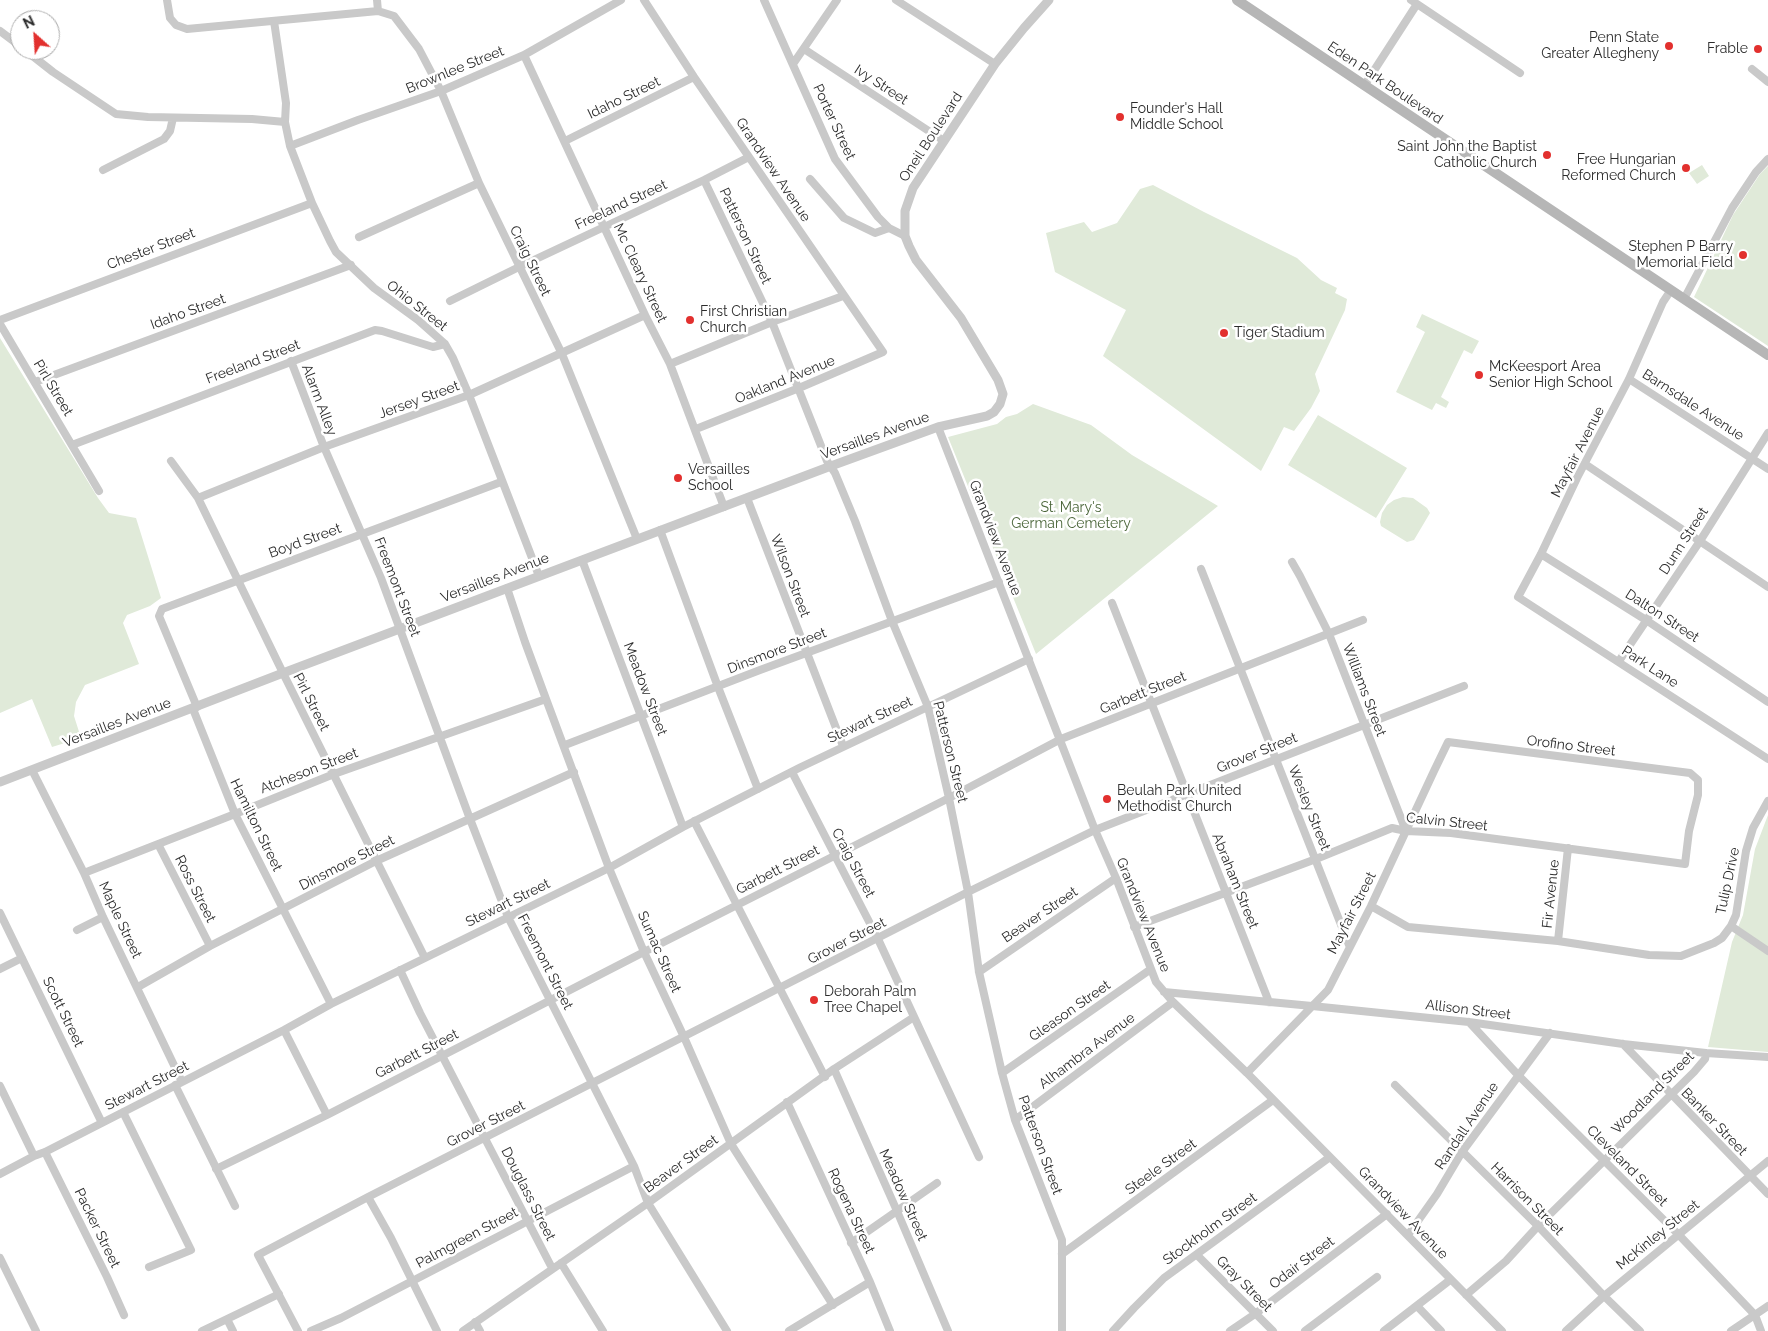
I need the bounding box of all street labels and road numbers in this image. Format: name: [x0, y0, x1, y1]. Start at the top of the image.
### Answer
street label: Eden Park Boulevard: [1324, 38, 1446, 128]
street label: Brownlee Street: [404, 43, 506, 97]
street label: Ivy Street: [851, 61, 911, 109]
street label: Idaho Street: [585, 73, 663, 123]
street label: Porter Street: [809, 81, 859, 163]
street label: Oneil Boulevard: [896, 89, 966, 185]
street label: Grandview Avenue: [732, 115, 814, 225]
street label: Freeland Street: [572, 176, 670, 234]
street label: Patterson Street: [715, 185, 775, 287]
street label: Mc Cleary Street: [610, 221, 670, 325]
street label: Craig Street: [506, 223, 554, 299]
street label: Chester Street: [105, 225, 197, 273]
street label: Ohio Street: [383, 277, 451, 335]
street label: Idaho Street: [148, 291, 228, 333]
street label: Freeland Street: [204, 336, 302, 388]
street label: Oakland Avenue: [732, 352, 838, 408]
street label: Pirl Street: [30, 357, 76, 419]
street label: Alarm Alley: [298, 362, 340, 438]
street label: Barnsdale Avenue: [1639, 366, 1747, 444]
street label: Jersey Street: [376, 378, 462, 422]
street label: Mayfair Avenue: [1548, 404, 1608, 500]
street label: Versailles Avenue: [818, 409, 932, 463]
street label: Grandview Avenue: [965, 478, 1025, 598]
street label: Dunn Street: [1656, 504, 1712, 578]
street label: Boyd Street: [267, 520, 343, 562]
street label: Wilson Street: [767, 532, 813, 620]
street label: Freemont Street: [370, 535, 424, 639]
street label: Versailles Avenue: [439, 550, 551, 606]
street label: Dalton Street: [1622, 586, 1702, 646]
street label: Dinsmore Street: [725, 624, 829, 678]
street label: Meadow Street: [619, 640, 671, 738]
street label: Williams Street: [1339, 641, 1389, 739]
street label: Park Lane: [1618, 642, 1682, 692]
street label: Garbett Street: [1098, 668, 1188, 718]
street label: Pirl Street: [289, 670, 333, 734]
street label: Stewart Street: [825, 693, 915, 747]
street label: Versailles Avenue: [61, 695, 173, 751]
street label: Patterson Street: [929, 699, 971, 805]
street label: Grover Street: [1214, 729, 1300, 777]
street label: Orofino Street: [1526, 732, 1616, 760]
street label: Atcheson Street: [258, 745, 360, 797]
street label: Wesley Street: [1284, 763, 1334, 853]
street label: Hamilton Street: [226, 776, 286, 874]
street label: Calvin Street: [1405, 809, 1489, 835]
street label: Craig Street: [828, 825, 878, 901]
street label: Abraham Street: [1208, 831, 1262, 931]
street label: Dinsmore Street: [297, 832, 397, 894]
street label: Garbett Street: [734, 842, 822, 898]
street label: Tulip Drive: [1713, 846, 1743, 916]
street label: Ross Street: [171, 853, 219, 925]
street label: Grandview Avenue: [1112, 855, 1174, 975]
street label: Fir Avenue: [1539, 859, 1563, 929]
street label: Mayfair Street: [1324, 869, 1380, 957]
street label: Stewart Street: [463, 875, 553, 931]
street label: Maple Street: [95, 879, 145, 961]
street label: Beaver Street: [999, 884, 1081, 946]
street label: Sumac Street: [634, 909, 684, 995]
street label: Freemont Street: [514, 911, 576, 1013]
street label: Grover Street: [805, 914, 889, 968]
street label: Scott Street: [39, 974, 87, 1050]
street label: Gleason Street: [1026, 977, 1114, 1045]
street label: Allison Street: [1424, 996, 1512, 1024]
street label: Alhambra Avenue: [1036, 1009, 1138, 1093]
street label: Garbett Street: [373, 1026, 461, 1082]
street label: Woodland Street: [1608, 1048, 1698, 1138]
street label: Stewart Street: [102, 1058, 192, 1114]
street label: Randall Avenue: [1432, 1079, 1502, 1173]
street label: Banker Street: [1678, 1085, 1750, 1159]
street label: Patterson Street: [1014, 1093, 1066, 1197]
street label: Grover Street: [444, 1097, 528, 1151]
street label: Cleveland Street: [1583, 1122, 1671, 1210]
street label: Beaver Street: [641, 1131, 721, 1197]
street label: Steele Street: [1122, 1136, 1200, 1198]
street label: Douglass Street: [497, 1144, 559, 1244]
street label: Meadow Street: [875, 1147, 931, 1243]
street label: Harrison Street: [1487, 1159, 1567, 1239]
street label: Grandview Avenue: [1355, 1163, 1451, 1263]
street label: Rogena Street: [824, 1166, 878, 1256]
street label: Packer Street: [70, 1185, 124, 1271]
street label: Stockholm Street: [1160, 1189, 1260, 1269]
street label: McKinley Street: [1613, 1196, 1703, 1274]
street label: Palmgreen Street: [413, 1204, 521, 1272]
street label: Odair Street: [1266, 1233, 1338, 1293]
street label: Gray Street: [1213, 1253, 1275, 1315]

